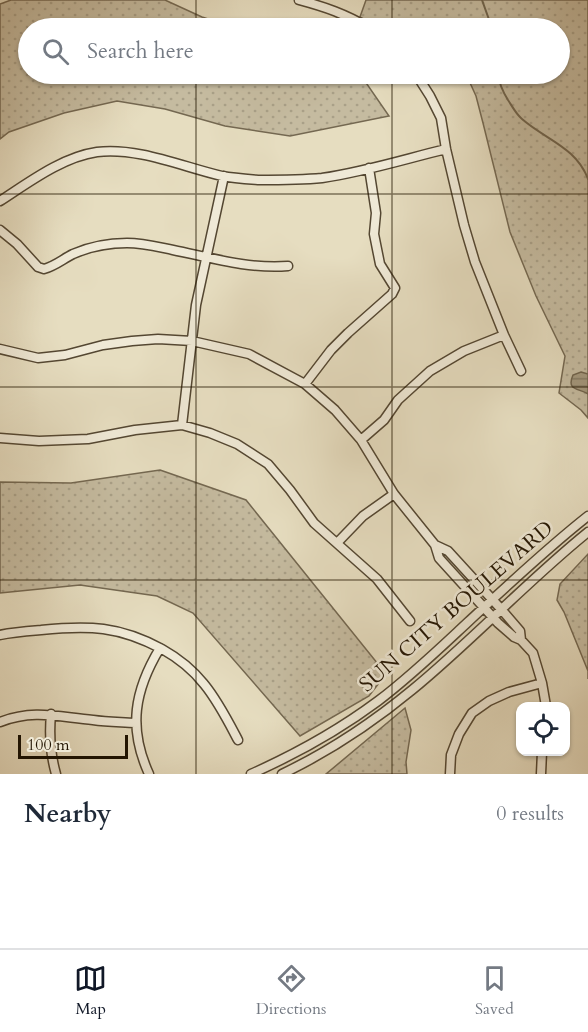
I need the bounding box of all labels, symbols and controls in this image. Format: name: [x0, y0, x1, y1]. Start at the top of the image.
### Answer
search box: [18, 18, 570, 84]
icon: search: [39, 35, 72, 68]
text: Search here: [87, 36, 194, 66]
street label: SUN CITY BOULEVARD: [353, 514, 560, 699]
map controls: [516, 702, 570, 756]
button: locate: [516, 702, 570, 756]
scale bar: [18, 732, 128, 760]
text: 100 m: [27, 734, 69, 756]
text: Nearby: [24, 796, 112, 831]
text: 0 results: [496, 800, 564, 827]
tab: Map: [74, 962, 107, 1020]
tab: Directions: [256, 962, 326, 1020]
tab: Saved: [475, 962, 514, 1020]

